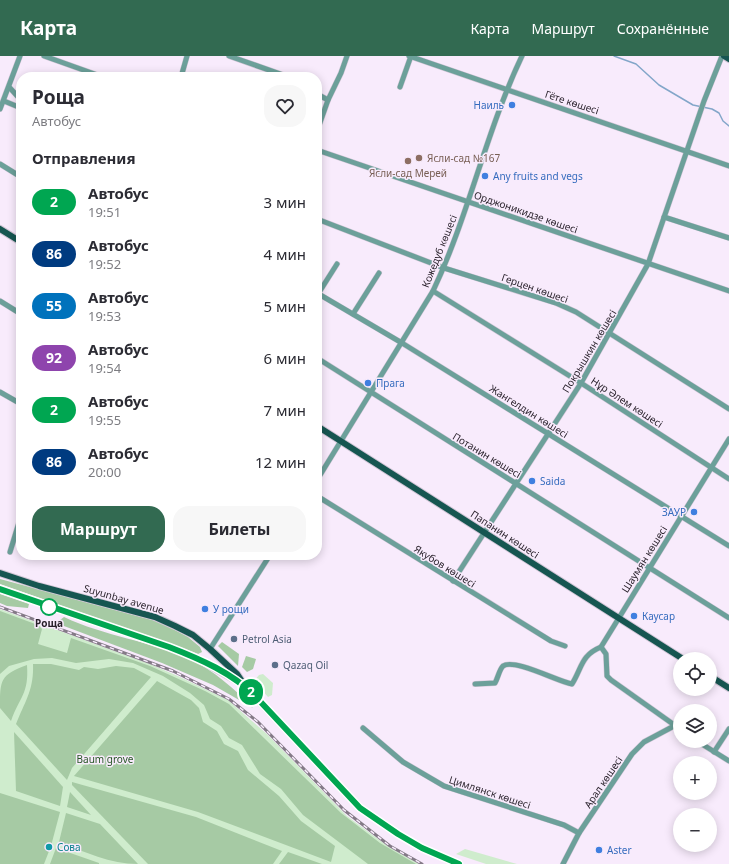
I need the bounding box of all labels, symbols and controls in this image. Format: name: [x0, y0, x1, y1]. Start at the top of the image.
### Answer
text: Карта: [20, 15, 77, 41]
text: Карта: [470, 19, 509, 38]
text: Маршрут: [531, 19, 595, 38]
text: Сохранённые: [617, 19, 709, 38]
text: Роща: [32, 84, 85, 110]
button: heart: [264, 85, 306, 127]
street label: Гёте көшесі: [543, 87, 601, 117]
place label: Наиль: [473, 98, 504, 112]
marker: Наиль: [507, 100, 517, 110]
text: Автобус: [32, 112, 81, 130]
text: Отправления: [32, 148, 136, 168]
place label: Ясли-сад №167: [427, 151, 500, 165]
marker: Ясли-сад №167: [414, 153, 424, 163]
marker: Ясли-сад Мерей: [403, 156, 413, 166]
place label: Ясли-сад Мерей: [369, 166, 447, 180]
place label: Any fruits and vegs: [493, 169, 583, 183]
marker: Any fruits and vegs: [480, 171, 490, 181]
text: Автобус: [88, 183, 149, 203]
street label: Орджоникидзе көшесі: [472, 188, 580, 236]
text: 2: [50, 192, 58, 211]
text: 3 мин: [263, 192, 306, 212]
text: 19:51: [88, 203, 121, 221]
street label: Кожедуб көшесі: [418, 212, 460, 290]
text: Автобус: [88, 235, 149, 255]
text: 86: [46, 244, 62, 263]
text: 4 мин: [263, 244, 306, 264]
text: 19:52: [88, 255, 121, 273]
street label: Герцен көшесі: [500, 270, 570, 306]
text: Автобус: [88, 287, 149, 307]
text: 55: [46, 296, 62, 315]
text: 5 мин: [263, 296, 306, 316]
text: 19:53: [88, 307, 121, 325]
street label: Покрышкин көшесі: [559, 307, 619, 395]
text: Автобус: [88, 339, 149, 359]
text: 92: [46, 348, 62, 367]
text: 6 мин: [263, 348, 306, 368]
text: 19:54: [88, 359, 121, 377]
street label: Нұр Әлем көшесі: [588, 373, 666, 431]
place label: Прага: [376, 376, 405, 390]
marker: Прага: [363, 378, 373, 388]
street label: Жангелдин көшесі: [487, 381, 571, 441]
text: Автобус: [88, 391, 149, 411]
text: 2: [50, 400, 58, 419]
text: 7 мин: [263, 400, 306, 420]
text: 19:55: [88, 411, 121, 429]
street label: Потанин көшесі: [450, 429, 524, 481]
text: Автобус: [88, 443, 149, 463]
text: 86: [46, 452, 62, 471]
text: 12 мин: [255, 452, 306, 472]
text: 20:00: [88, 463, 121, 481]
place label: Saida: [540, 474, 565, 488]
marker: Saida: [527, 476, 537, 486]
place label: ЗАУР: [662, 505, 686, 519]
button: Маршрут: [32, 506, 165, 552]
button: Билеты: [173, 506, 306, 552]
street label: Папанин көшесі: [468, 507, 542, 561]
marker: ЗАУР: [689, 507, 699, 517]
street label: Шаумян көшесі: [618, 523, 670, 595]
street label: Якубов көшесі: [412, 541, 478, 591]
street label: Suyunbay avenue: [82, 581, 166, 617]
marker: Роща: [40, 598, 58, 616]
place label: У рощи: [213, 602, 249, 616]
marker: У рощи: [200, 604, 210, 614]
place label: Каусар: [642, 609, 675, 623]
marker: Каусар: [629, 611, 639, 621]
place label: Роща: [35, 616, 63, 630]
place label: Petrol Asia: [242, 632, 292, 646]
marker: Petrol Asia: [229, 634, 239, 644]
map controls: [673, 652, 717, 852]
button: locate: [673, 652, 717, 696]
place label: Qazaq Oil: [283, 658, 328, 672]
marker: Qazaq Oil: [270, 660, 280, 670]
line badge: 2: [238, 679, 264, 705]
text: 2: [247, 682, 255, 701]
button: layers: [673, 704, 717, 748]
park label: Baum grove: [77, 752, 134, 766]
street label: Арал көшесі: [581, 753, 625, 811]
button: +: [673, 756, 717, 800]
street label: Цимлянск көшесі: [447, 772, 533, 812]
button: −: [673, 808, 717, 852]
place label: Сова: [57, 840, 81, 854]
marker: Сова: [44, 842, 54, 852]
place label: Aster: [607, 843, 632, 857]
marker: Aster: [594, 845, 604, 855]

